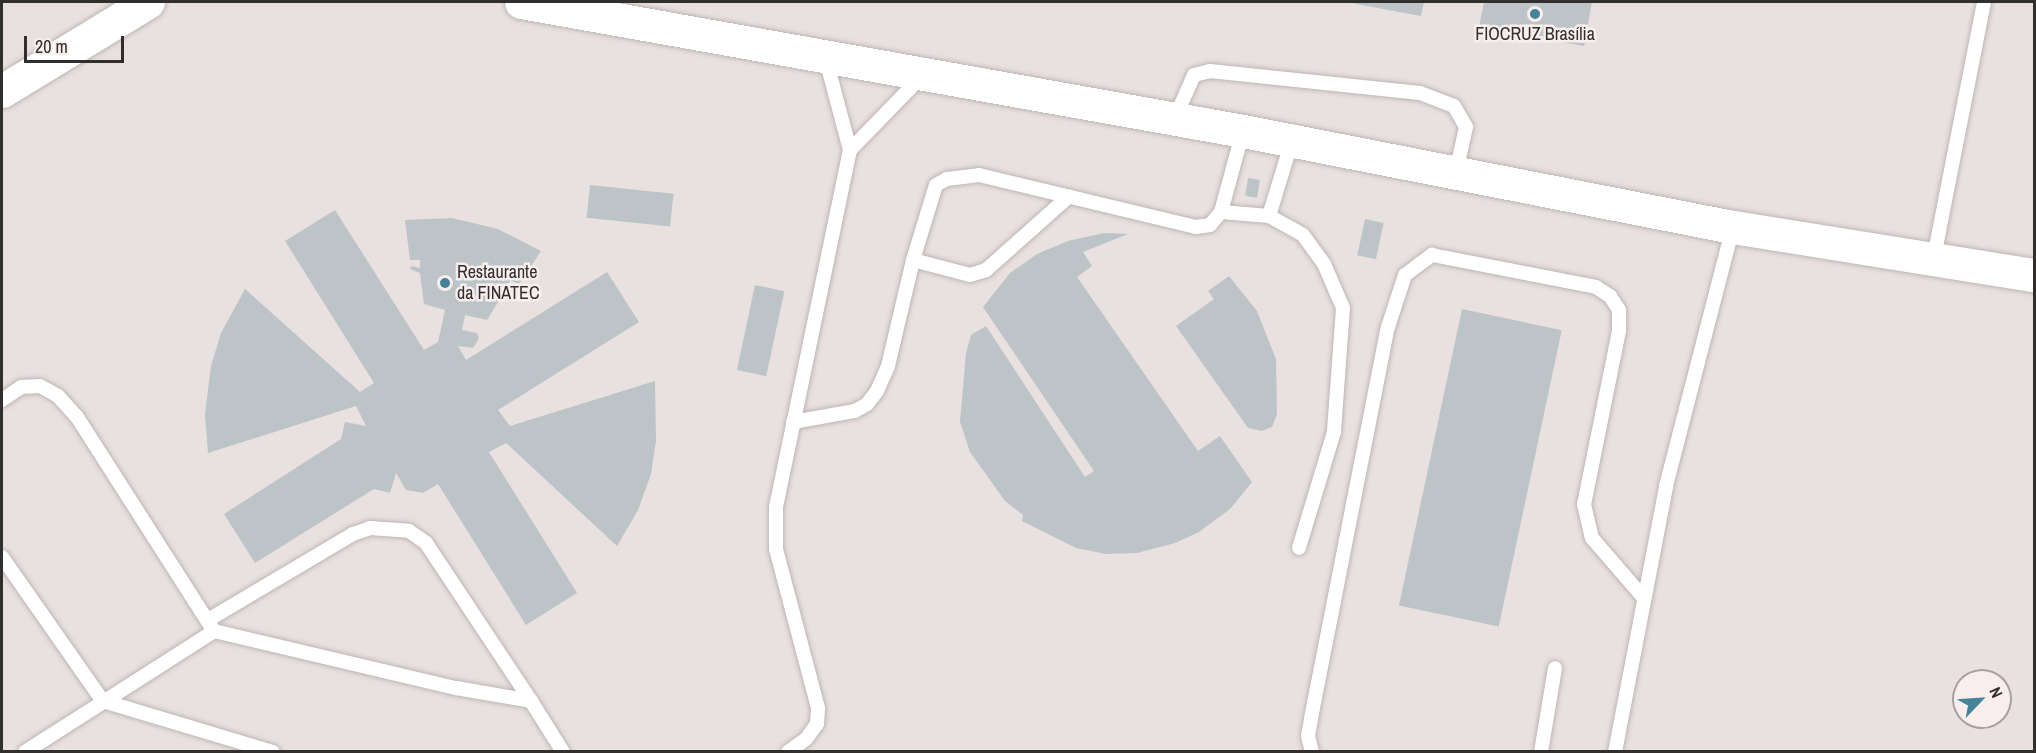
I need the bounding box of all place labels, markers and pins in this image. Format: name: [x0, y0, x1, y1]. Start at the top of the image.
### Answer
marker: FIOCRUZ Brasília: [1528, 7, 1542, 21]
place label: FIOCRUZ Brasília: [1475, 23, 1595, 45]
place label: Restaurante da FINATEC: [457, 262, 540, 304]
marker: Restaurante da FINATEC: [438, 276, 452, 290]

